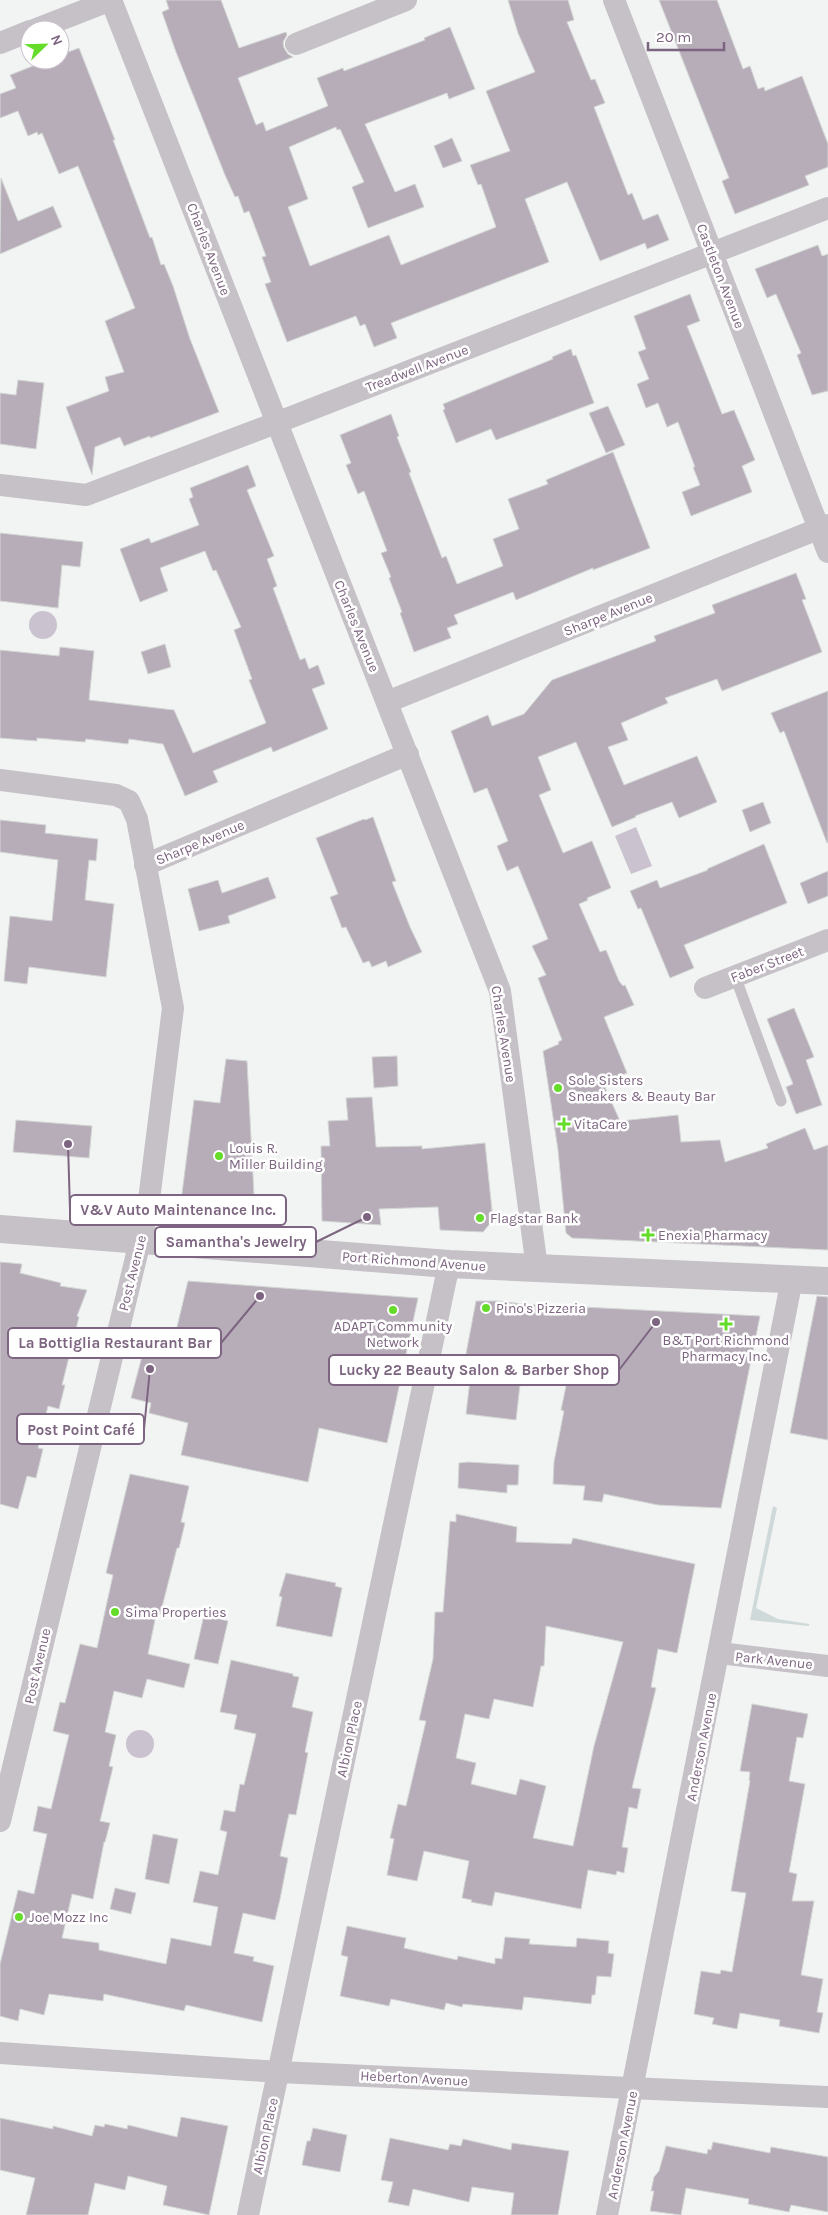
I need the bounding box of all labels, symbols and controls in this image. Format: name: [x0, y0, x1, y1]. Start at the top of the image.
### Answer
north arrow: [20, 20, 70, 70]
scale bar: [648, 20, 724, 52]
text: 20 m: [656, 28, 691, 46]
text: N: [47, 32, 66, 48]
street label: Charles Avenue: [183, 201, 234, 298]
street label: Castleton Avenue: [693, 221, 748, 331]
street label: Treadwell Avenue: [363, 341, 471, 396]
street label: Charles Avenue: [330, 578, 383, 675]
street label: Sharpe Avenue: [561, 589, 655, 640]
street label: Sharpe Avenue: [153, 816, 247, 869]
street label: Faber Street: [728, 943, 806, 986]
street label: Charles Avenue: [487, 985, 520, 1084]
place label: Sole Sisters Sneakers & Beauty Bar: [568, 1072, 716, 1105]
marker: Sole Sisters Sneakers & Beauty Bar: [552, 1082, 564, 1094]
place label: VitaCare: [574, 1116, 628, 1133]
marker: VitaCare: [558, 1118, 570, 1130]
place label: Louis R. Miller Building: [229, 1140, 323, 1173]
marker: Louis R. Miller Building: [213, 1150, 225, 1162]
callout: V&V Auto Maintenance Inc.: [70, 1195, 286, 1225]
text: V&V Auto Maintenance Inc.: [80, 1201, 276, 1219]
place label: Flagstar Bank: [490, 1210, 578, 1227]
marker: Flagstar Bank: [474, 1212, 486, 1224]
callout: Samantha's Jewelry: [155, 1227, 316, 1257]
place label: Enexia Pharmacy: [658, 1227, 768, 1244]
marker: Enexia Pharmacy: [642, 1229, 654, 1241]
text: Samantha's Jewelry: [165, 1233, 307, 1251]
street label: Post Avenue: [115, 1234, 150, 1313]
street label: Port Richmond Avenue: [341, 1248, 487, 1275]
place label: Pino's Pizzeria: [496, 1300, 586, 1317]
marker: Pino's Pizzeria: [480, 1302, 492, 1314]
marker: ADAPT Community Network: [387, 1304, 399, 1316]
place label: ADAPT Community Network: [334, 1318, 453, 1351]
marker: B&T Port Richmond Pharmacy Inc.: [720, 1318, 732, 1330]
callout: La Bottiglia Restaurant Bar: [8, 1328, 221, 1358]
place label: B&T Port Richmond Pharmacy Inc.: [663, 1332, 789, 1365]
text: La Bottiglia Restaurant Bar: [18, 1334, 212, 1352]
callout: Lucky 22 Beauty Salon & Barber Shop: [329, 1355, 619, 1385]
text: Lucky 22 Beauty Salon & Barber Shop: [339, 1361, 609, 1379]
callout: Post Point Café: [17, 1414, 144, 1444]
text: Post Point Café: [27, 1421, 135, 1439]
place label: Sima Properties: [125, 1604, 227, 1621]
marker: Sima Properties: [109, 1606, 121, 1618]
street label: Post Avenue: [20, 1626, 54, 1706]
street label: Park Avenue: [734, 1648, 814, 1673]
street label: Anderson Avenue: [683, 1692, 720, 1803]
street label: Albion Place: [333, 1699, 366, 1779]
place label: Joe Mozz Inc: [29, 1909, 109, 1926]
marker: Joe Mozz Inc: [13, 1911, 25, 1923]
street label: Heberton Avenue: [360, 2067, 468, 2090]
street label: Anderson Avenue: [604, 2090, 641, 2201]
street label: Albion Place: [249, 2096, 282, 2176]

